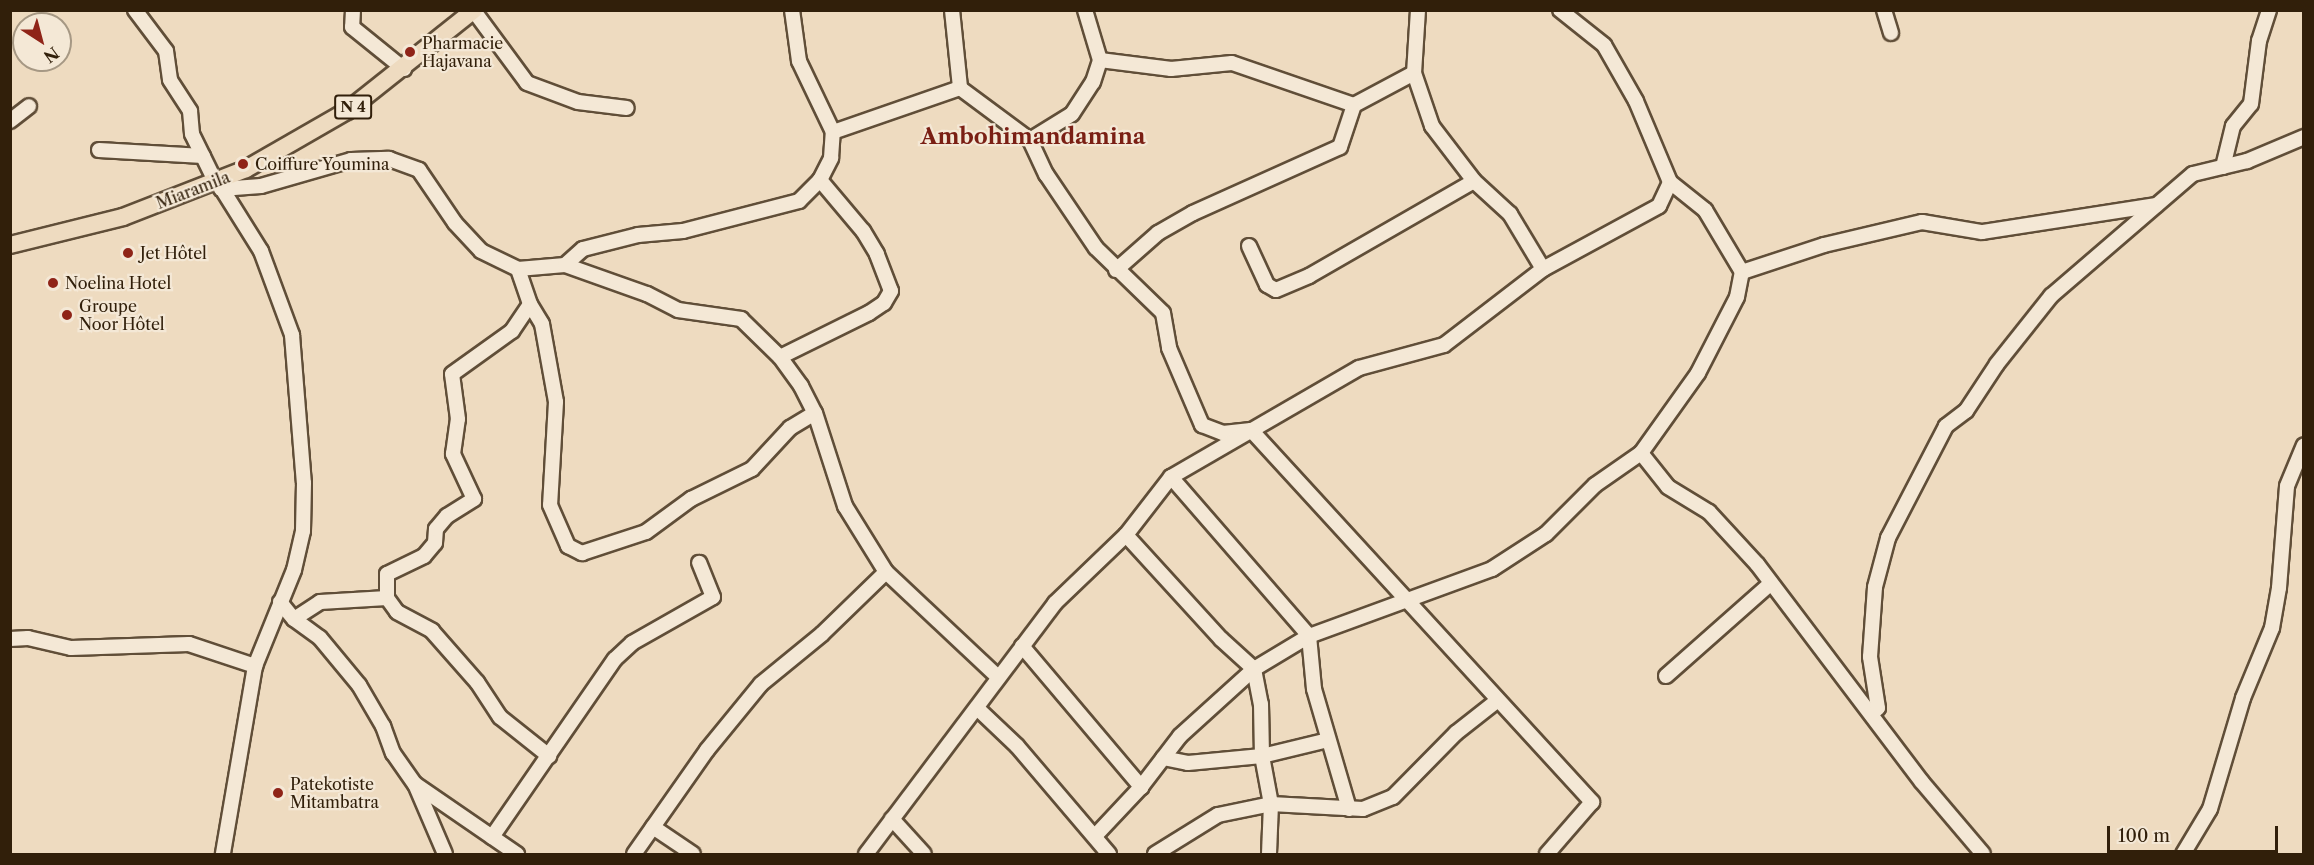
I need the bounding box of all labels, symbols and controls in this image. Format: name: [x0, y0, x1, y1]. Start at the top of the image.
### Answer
north arrow: [12, 12, 72, 72]
place label: Pharmacie Hajavana: [422, 33, 503, 71]
text: N: [40, 43, 63, 67]
marker: Pharmacie Hajavana: [403, 45, 417, 59]
road number: N 4: [334, 95, 372, 119]
district label: Ambohimandamina: [921, 124, 1145, 150]
place label: Coiffure Youmina: [255, 154, 390, 174]
marker: Coiffure Youmina: [236, 157, 250, 171]
street label: Miaramila: [153, 167, 233, 213]
place label: Jet Hôtel: [140, 243, 207, 263]
marker: Jet Hôtel: [121, 246, 135, 260]
place label: Noelina Hotel: [65, 273, 171, 293]
marker: Noelina Hotel: [46, 276, 60, 290]
place label: Groupe Noor Hôtel: [79, 296, 165, 334]
marker: Groupe Noor Hôtel: [60, 308, 74, 322]
place label: Patekotiste Mitambatra: [290, 774, 379, 812]
marker: Patekotiste Mitambatra: [271, 786, 285, 800]
scale bar: [2110, 814, 2281, 852]
text: 100 m: [2118, 825, 2170, 847]

